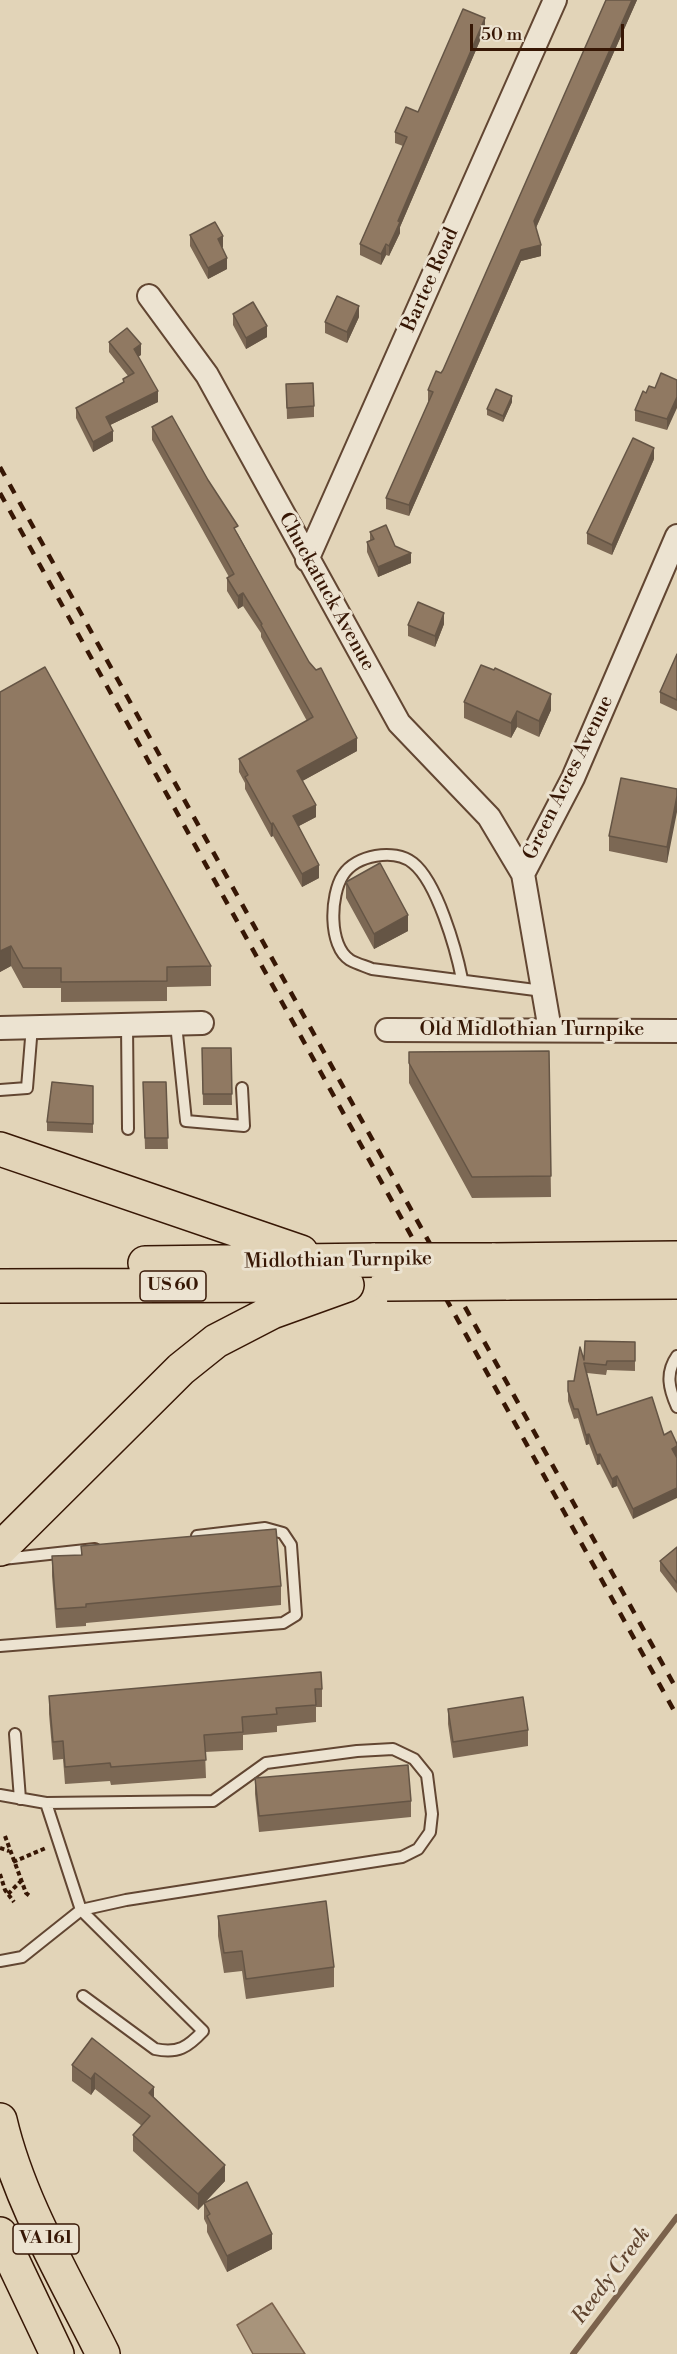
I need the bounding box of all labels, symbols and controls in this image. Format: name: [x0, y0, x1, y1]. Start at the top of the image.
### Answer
scale bar: [473, 12, 628, 50]
text: 50 m: [481, 23, 522, 46]
street label: Bartee Road: [397, 224, 465, 336]
street label: Chuckatuck Avenue: [272, 509, 380, 675]
street label: Green Acres Avenue: [519, 692, 619, 864]
street label: Old Midlothian Turnpike: [420, 1018, 644, 1042]
street label: Midlothian Turnpike: [244, 1247, 432, 1275]
road number: US 60: [140, 1271, 206, 1301]
water label: Reedy Creek: [567, 2223, 657, 2329]
road number: VA 161: [13, 2224, 79, 2254]

